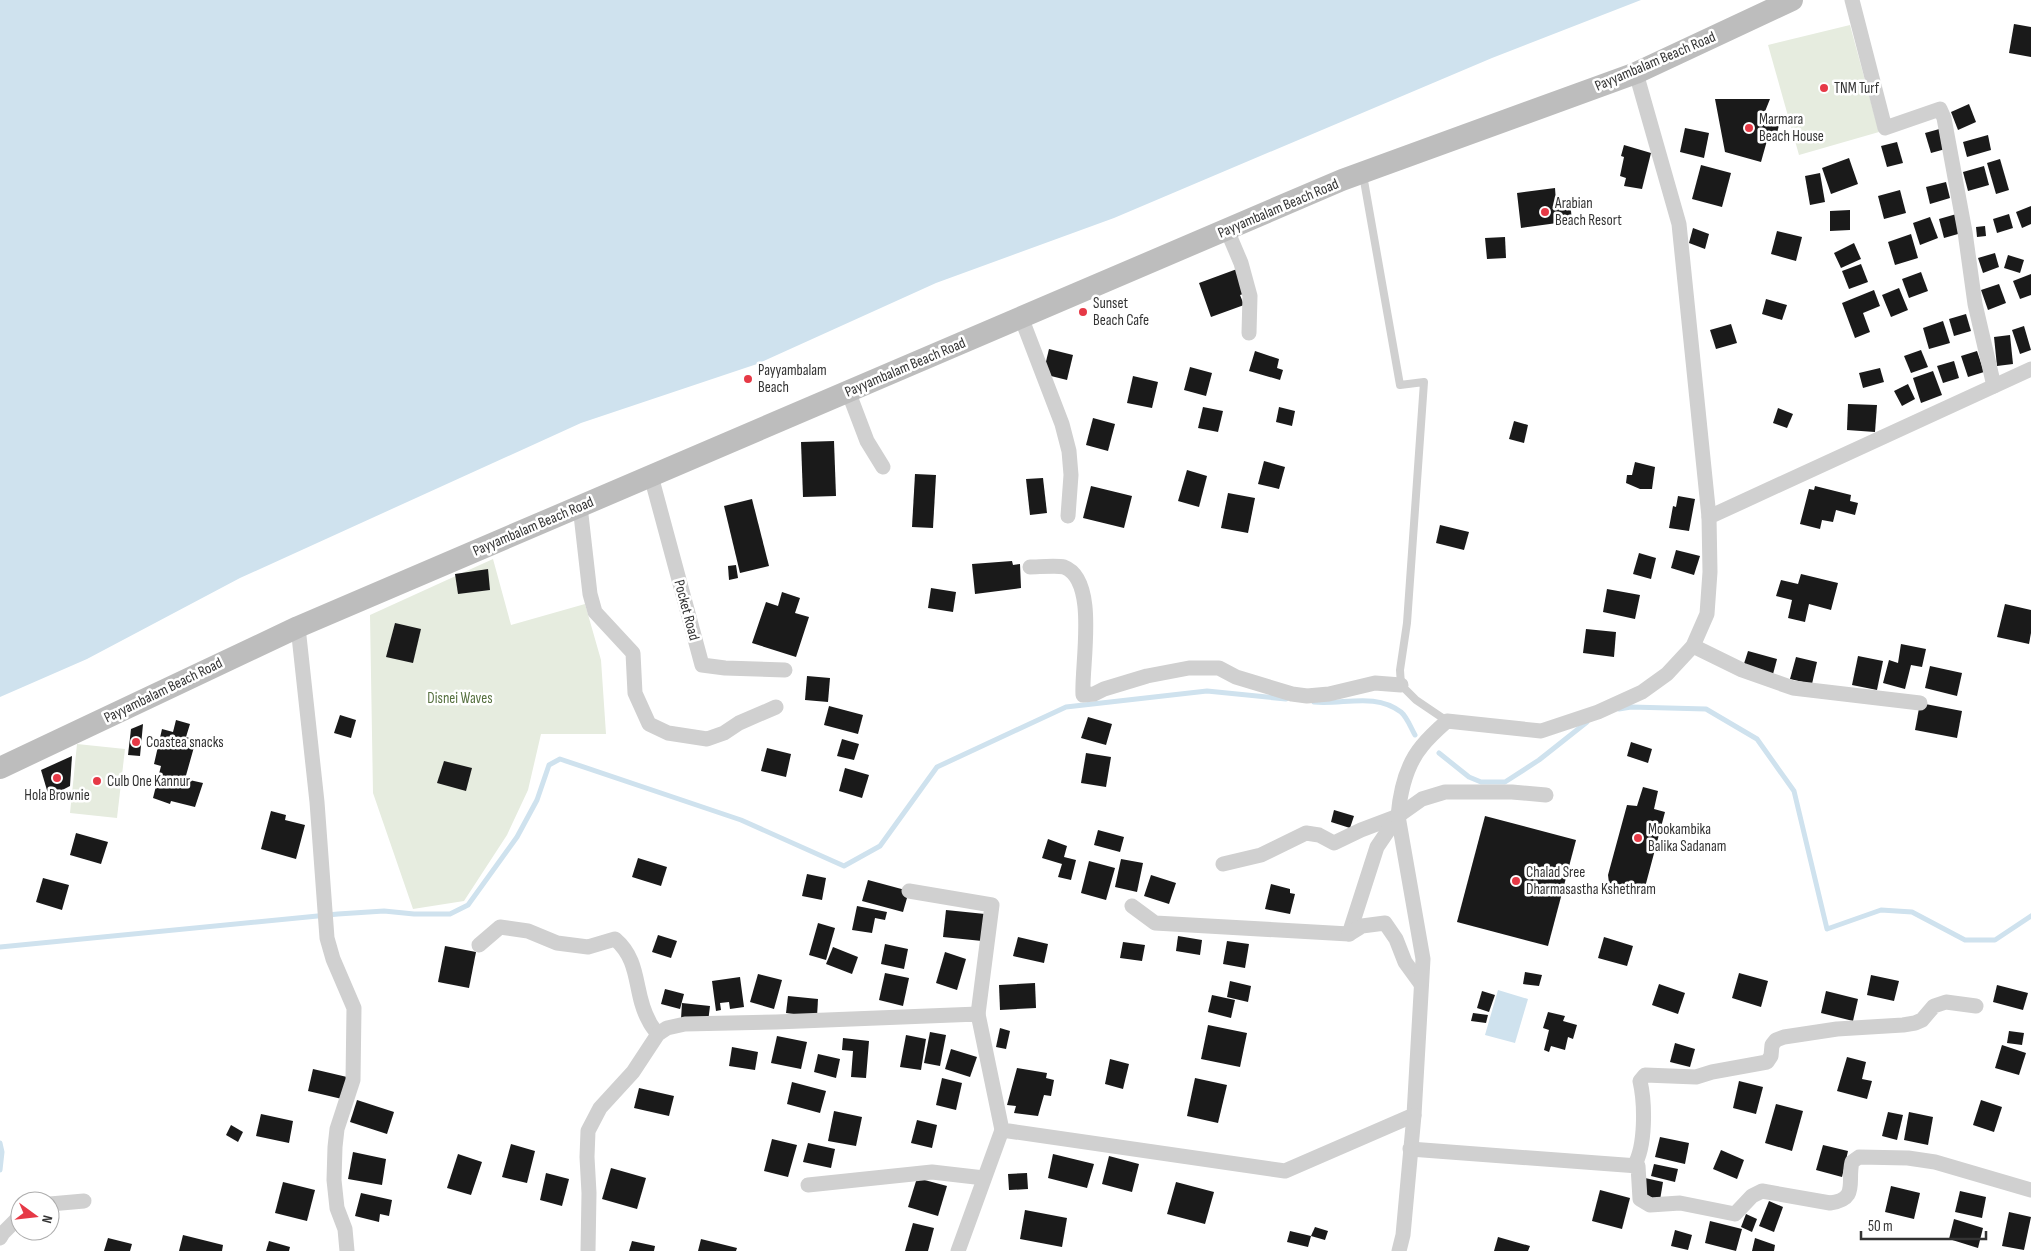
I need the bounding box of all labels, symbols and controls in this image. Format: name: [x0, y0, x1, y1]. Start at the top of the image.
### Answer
street label: Payyambalam Beach Road: [1592, 27, 1718, 95]
place label: TNM Turf: [1834, 79, 1880, 98]
marker: TNM Turf: [1818, 82, 1830, 94]
place label: Marmara Beach House: [1759, 110, 1824, 146]
marker: Marmara Beach House: [1743, 122, 1755, 134]
street label: Payyambalam Beach Road: [1215, 174, 1341, 242]
place label: Arabian Beach Resort: [1554, 194, 1622, 230]
marker: Arabian Beach Resort: [1539, 206, 1551, 218]
place label: Sunset Beach Cafe: [1093, 294, 1149, 330]
marker: Sunset Beach Cafe: [1077, 306, 1089, 318]
street label: Payyambalam Beach Road: [842, 333, 968, 401]
place label: Payyambalam Beach: [758, 361, 827, 397]
marker: Payyambalam Beach: [742, 373, 754, 385]
street label: Payyambalam Beach Road: [470, 492, 596, 560]
street label: Pocket Road: [669, 578, 704, 643]
street label: Payyambalam Beach Road: [101, 654, 226, 727]
park label: Disnei Waves: [427, 689, 493, 708]
place label: Coastea snacks: [146, 733, 224, 752]
marker: Coastea snacks: [130, 736, 142, 748]
marker: Hola Brownie: [51, 772, 63, 784]
place label: Culb One Kannur: [107, 772, 191, 791]
marker: Culb One Kannur: [91, 775, 103, 787]
place label: Hola Brownie: [24, 786, 90, 805]
place label: Mookambika Balika Sadanam: [1648, 820, 1726, 856]
marker: Mookambika Balika Sadanam: [1632, 832, 1644, 844]
place label: Chalad Sree Dharmasastha Kshethram: [1526, 863, 1656, 899]
marker: Chalad Sree Dharmasastha Kshethram: [1510, 875, 1522, 887]
north arrow: [10, 1191, 60, 1241]
scale bar: [1861, 1208, 1986, 1240]
text: N: [38, 1213, 56, 1225]
text: 50 m: [1868, 1217, 1893, 1236]

